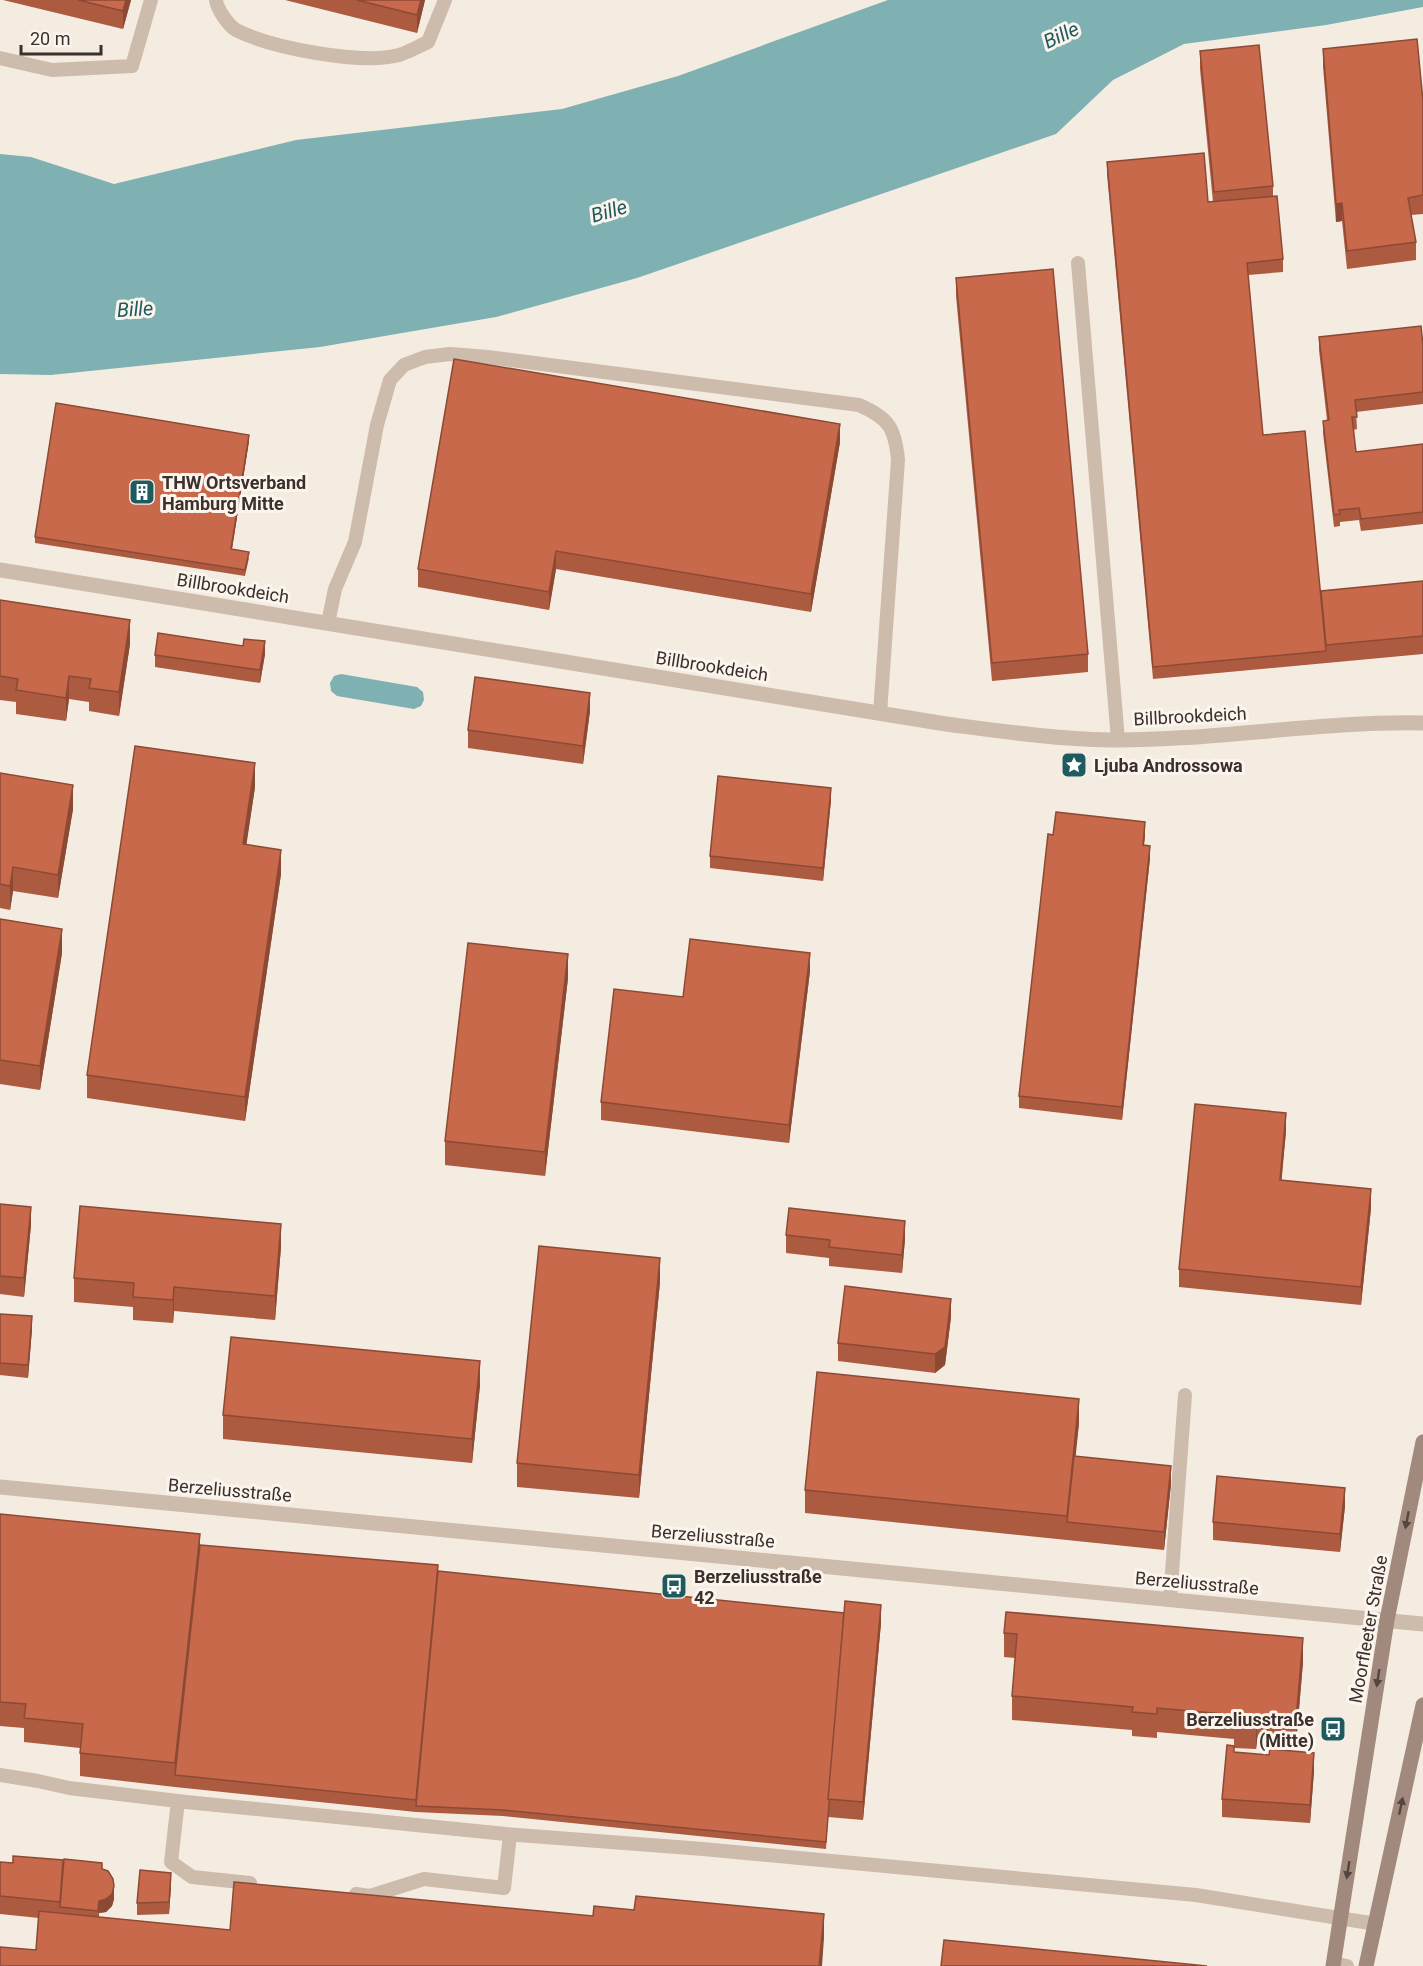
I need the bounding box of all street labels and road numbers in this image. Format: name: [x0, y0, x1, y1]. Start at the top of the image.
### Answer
street label: Billbrookdeich: [175, 569, 291, 607]
street label: Billbrookdeich: [654, 647, 770, 685]
street label: Billbrookdeich: [1133, 703, 1247, 729]
street label: Berzeliusstraße: [167, 1474, 293, 1506]
street label: Berzeliusstraße: [650, 1520, 776, 1552]
street label: Moorfleeter Straße: [1345, 1553, 1391, 1705]
street label: Berzeliusstraße: [1134, 1567, 1260, 1599]

